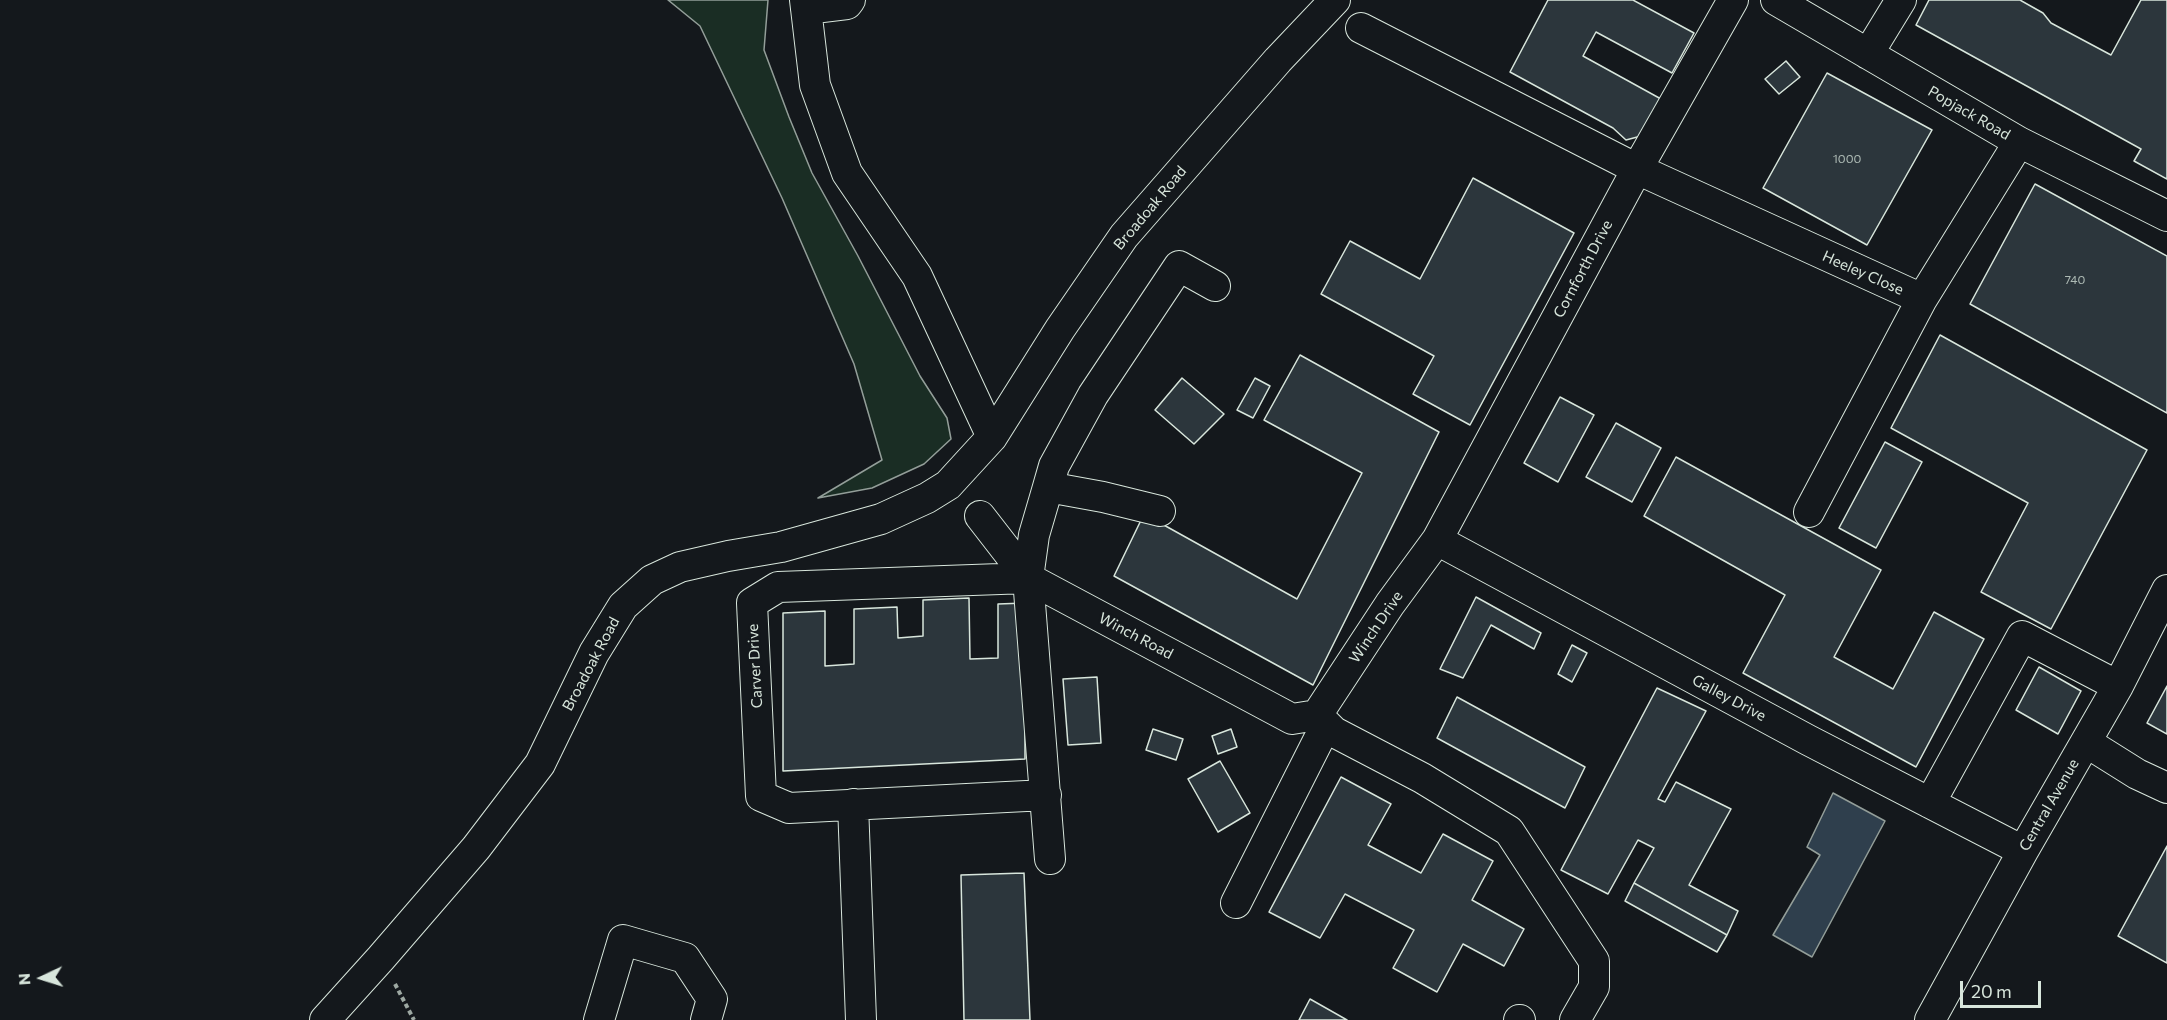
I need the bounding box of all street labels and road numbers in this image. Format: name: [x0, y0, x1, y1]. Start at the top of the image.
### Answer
street label: Popjack Road: [1925, 82, 2013, 144]
street label: Broadoak Road: [1110, 162, 1190, 254]
street label: Cornforth Drive: [1550, 217, 1616, 321]
street label: Heeley Close: [1820, 247, 1906, 299]
street label: Winch Drive: [1345, 588, 1407, 666]
street label: Winch Road: [1096, 609, 1176, 663]
street label: Broadoak Road: [559, 614, 623, 714]
street label: Carver Drive: [744, 623, 766, 709]
street label: Galley Drive: [1689, 671, 1769, 725]
street label: Central Avenue: [2015, 756, 2083, 854]

